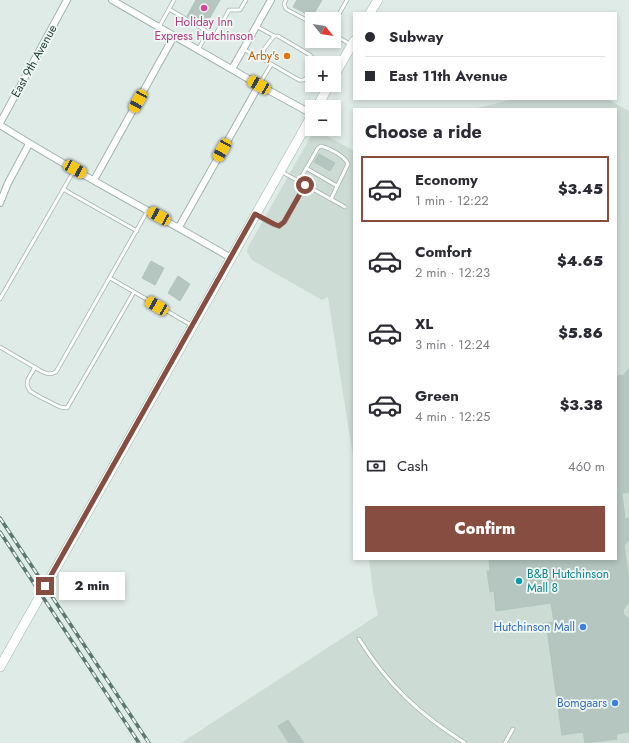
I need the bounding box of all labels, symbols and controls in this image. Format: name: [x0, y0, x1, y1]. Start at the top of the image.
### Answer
marker: Holiday Inn Express Hutchinson: [199, 3, 209, 13]
north arrow: [305, 12, 341, 48]
map controls: [305, 12, 341, 136]
place label: Holiday Inn Express Hutchinson: [155, 13, 253, 45]
street label: East 9th Avenue: [7, 21, 61, 101]
text: Subway: [389, 26, 443, 48]
place label: Arby's: [248, 47, 279, 65]
marker: Arby's: [282, 51, 292, 61]
button: +: [305, 56, 341, 92]
text: East 11th Avenue: [389, 65, 508, 87]
car: [246, 74, 272, 96]
car: [127, 88, 149, 114]
button: −: [305, 100, 341, 136]
text: Choose a ride: [365, 119, 482, 145]
car: [211, 137, 233, 163]
car: [62, 158, 88, 180]
text: Economy: [415, 169, 478, 191]
icon: car: [367, 171, 403, 207]
route start: [296, 176, 314, 194]
text: $3.45: [558, 178, 603, 200]
text: 1 min · 12:22: [415, 191, 489, 210]
car: [146, 205, 172, 227]
text: Comfort: [415, 241, 472, 263]
icon: car: [367, 243, 403, 279]
text: $4.65: [557, 250, 603, 272]
text: 2 min · 12:23: [415, 263, 490, 282]
car: [144, 295, 170, 317]
text: XL: [415, 313, 433, 335]
icon: car: [367, 315, 403, 351]
text: $5.86: [558, 322, 603, 344]
text: 3 min · 12:24: [415, 335, 490, 354]
text: Green: [415, 385, 459, 407]
icon: car: [367, 387, 403, 423]
text: $3.38: [560, 394, 603, 416]
text: 4 min · 12:25: [415, 407, 490, 426]
icon: cash: [365, 455, 387, 477]
text: Cash: [397, 455, 428, 477]
text: 460 m: [568, 457, 605, 476]
button: Confirm: [365, 506, 605, 552]
place label: B&B Hutchinson Mall 8: [527, 565, 609, 597]
callout: 2 min: [59, 572, 125, 600]
text: 2 min: [75, 576, 109, 595]
marker: B&B Hutchinson Mall 8: [514, 576, 524, 586]
route end: [36, 577, 54, 595]
place label: Hutchinson Mall: [493, 618, 575, 636]
marker: Hutchinson Mall: [578, 622, 588, 632]
place label: Bomgaars: [557, 694, 607, 712]
marker: Bomgaars: [610, 698, 620, 708]

